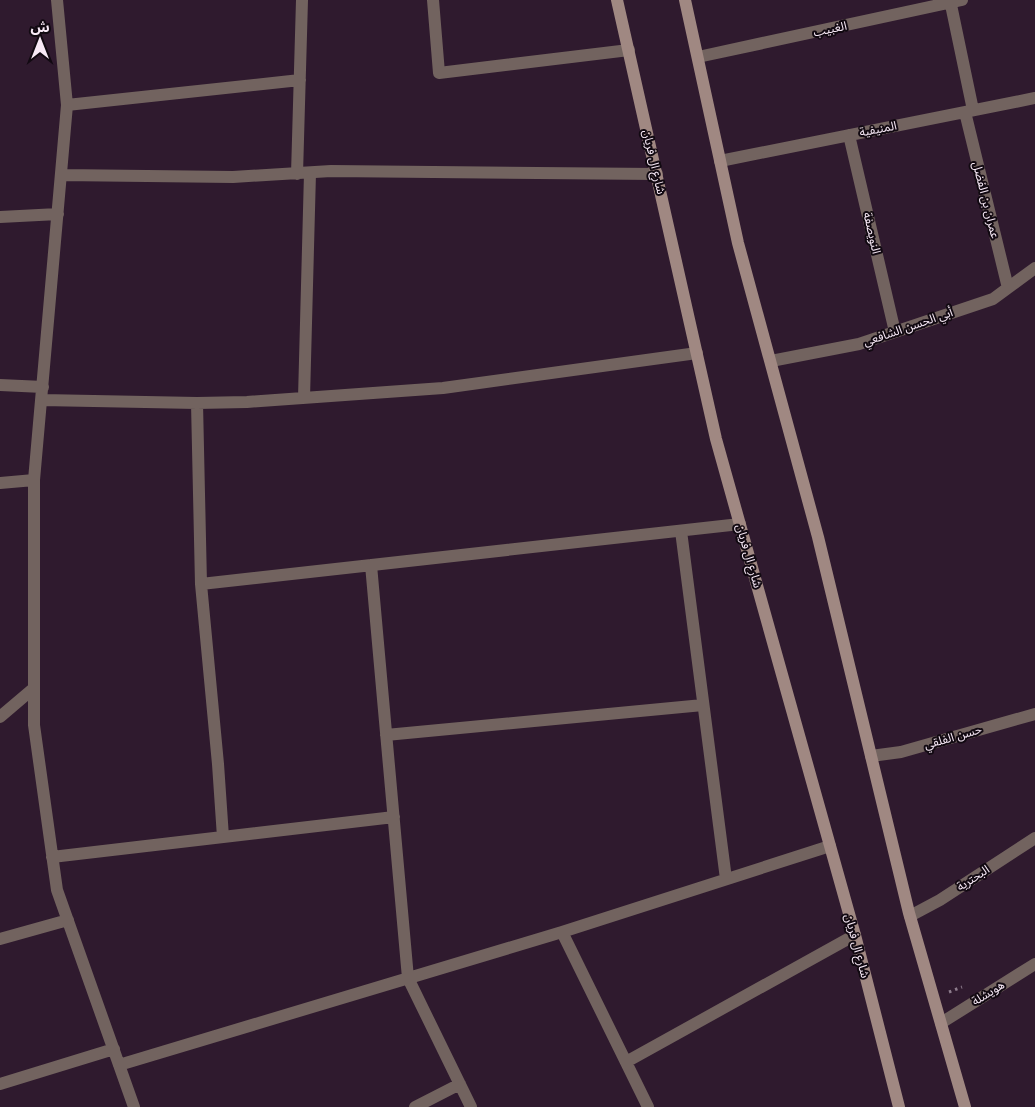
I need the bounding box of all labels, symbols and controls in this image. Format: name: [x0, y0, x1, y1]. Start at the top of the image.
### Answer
north arrow: [15, 15, 65, 65]
text: ش: [30, 18, 50, 35]
street label: الغبيب: [812, 18, 848, 40]
street label: المنيفية: [858, 118, 898, 140]
street label: شارع ال فريان: [638, 128, 669, 196]
street label: عمران بن الفضل: [970, 160, 1003, 240]
street label: النويصفة: [860, 210, 885, 255]
street label: أبي الحسن الشافعي: [861, 304, 956, 352]
street label: شارع ال فريان: [731, 522, 766, 590]
street label: حسن الفلقي: [922, 721, 984, 755]
street label: البحترية: [954, 861, 992, 894]
street label: شارع ال فريان: [840, 912, 873, 980]
street label: هويشلة: [969, 977, 1007, 1008]

